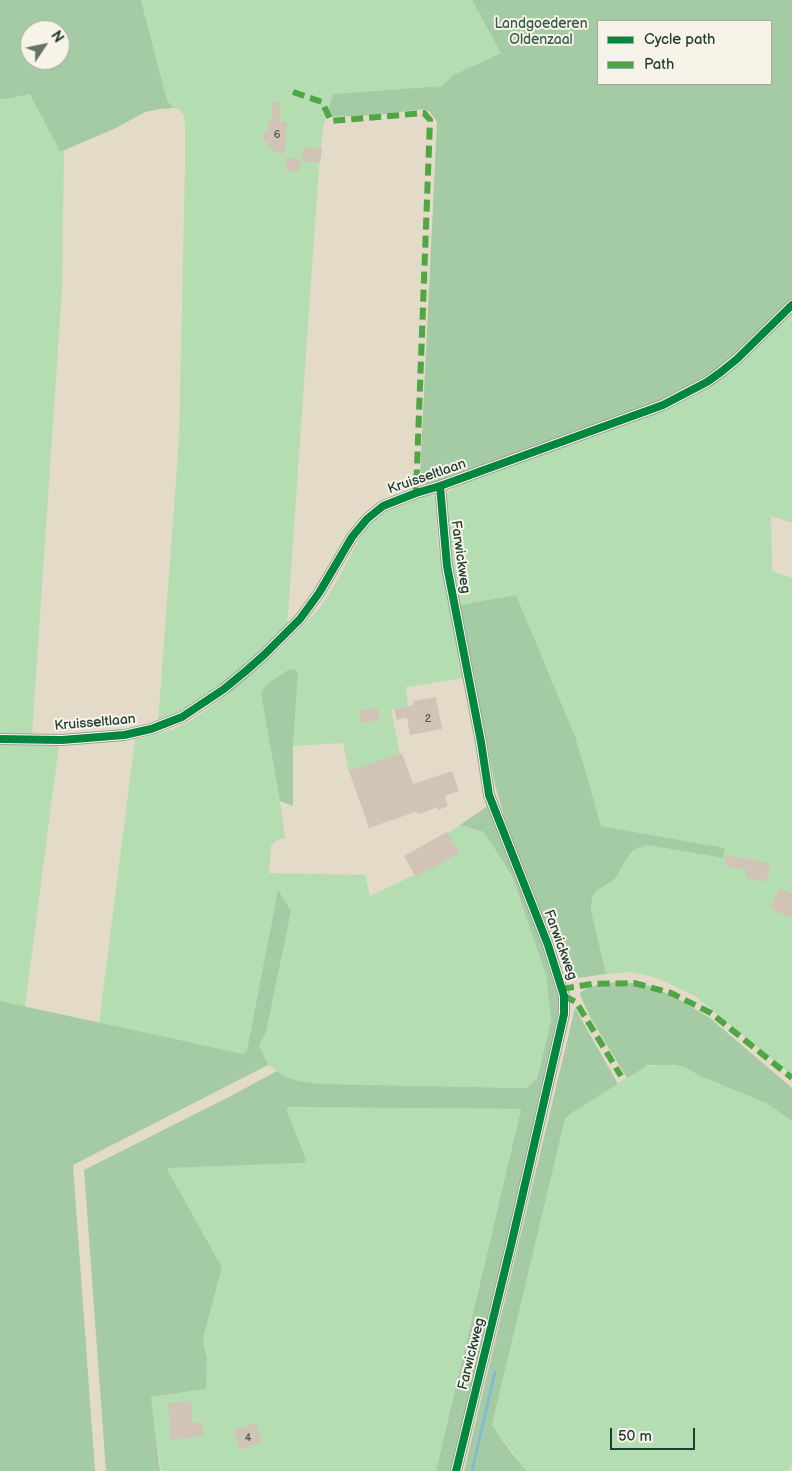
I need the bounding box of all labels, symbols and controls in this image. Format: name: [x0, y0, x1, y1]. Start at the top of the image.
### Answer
park label: Landgoederen Oldenzaal: [494, 16, 588, 48]
north arrow: [20, 20, 70, 70]
legend: [597, 20, 772, 85]
text: N: [47, 28, 67, 46]
text: Cycle path: [644, 30, 715, 49]
text: Path: [644, 55, 674, 74]
house number: 6: [274, 128, 280, 142]
street label: Kruisseltlaan: [386, 456, 468, 498]
street label: Farwickweg: [447, 519, 473, 595]
street label: Kruisseltlaan: [54, 711, 136, 735]
house number: 2: [425, 712, 431, 726]
street label: Farwickweg: [540, 908, 580, 982]
street label: Farwickweg: [455, 1316, 489, 1392]
scale bar: [612, 1418, 697, 1450]
text: 50 m: [618, 1427, 652, 1446]
house number: 4: [245, 1431, 251, 1445]

